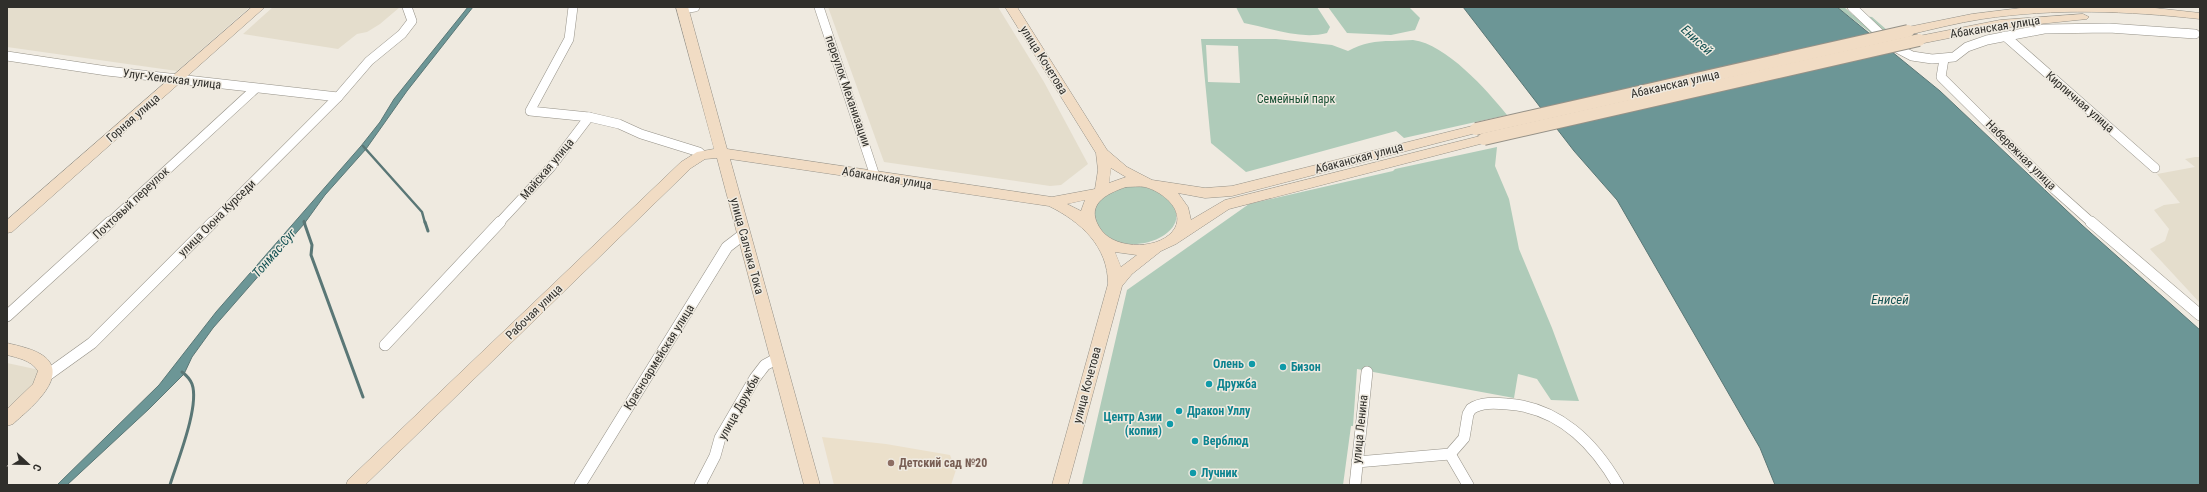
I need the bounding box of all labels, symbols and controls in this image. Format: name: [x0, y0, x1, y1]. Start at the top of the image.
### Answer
street label: Абаканская улица: [1949, 13, 2041, 41]
water label: Енисей: [1678, 22, 1716, 58]
street label: улица Кочетова: [1017, 23, 1071, 97]
street label: переулок Механизации: [822, 34, 874, 148]
street label: Улуг-Хемская улица: [122, 66, 222, 92]
street label: Абаканская улица: [1629, 67, 1721, 101]
street label: Кирпичная улица: [2043, 68, 2117, 136]
street label: Горная улица: [103, 91, 163, 145]
park label: Семейный парк: [1257, 92, 1336, 106]
street label: Набережная улица: [1983, 117, 2059, 193]
street label: Майская улица: [517, 135, 577, 202]
street label: Абаканская улица: [1313, 139, 1405, 177]
street label: Почтовый переулок: [90, 164, 172, 242]
street label: Абаканская улица: [841, 164, 933, 192]
street label: улица Оюна Курседи: [176, 177, 258, 259]
street label: улица Салчака Тока: [727, 196, 767, 296]
water label: Тонмас-Суг: [249, 225, 300, 280]
street label: Рабочая улица: [503, 281, 565, 342]
water label: Енисей: [1871, 292, 1909, 307]
street label: Красноармейская улица: [621, 301, 697, 412]
street label: улица Кочетова: [1070, 345, 1104, 425]
place label: Олень: [1213, 357, 1244, 371]
marker: Олень: [1247, 359, 1257, 369]
place label: Бизон: [1291, 360, 1321, 374]
marker: Бизон: [1278, 362, 1288, 372]
street label: улица Дружбы: [715, 372, 763, 442]
place label: Дружба: [1217, 377, 1257, 391]
marker: Дружба: [1204, 379, 1214, 389]
street label: улица Ленина: [1349, 394, 1371, 464]
place label: Дракон Уллу: [1187, 404, 1251, 418]
marker: Дракон Уллу: [1174, 406, 1184, 416]
place label: Центр Азии (копия): [1104, 410, 1162, 438]
marker: Центр Азии (копия): [1165, 419, 1175, 429]
place label: Верблюд: [1203, 434, 1249, 448]
marker: Верблюд: [1190, 436, 1200, 446]
north arrow: [8, 444, 48, 484]
place label: Детский сад №20: [899, 456, 987, 470]
marker: Детский сад №20: [886, 458, 896, 468]
text: С: [30, 462, 44, 473]
place label: Лучник: [1201, 466, 1238, 480]
marker: Лучник: [1188, 468, 1198, 478]

